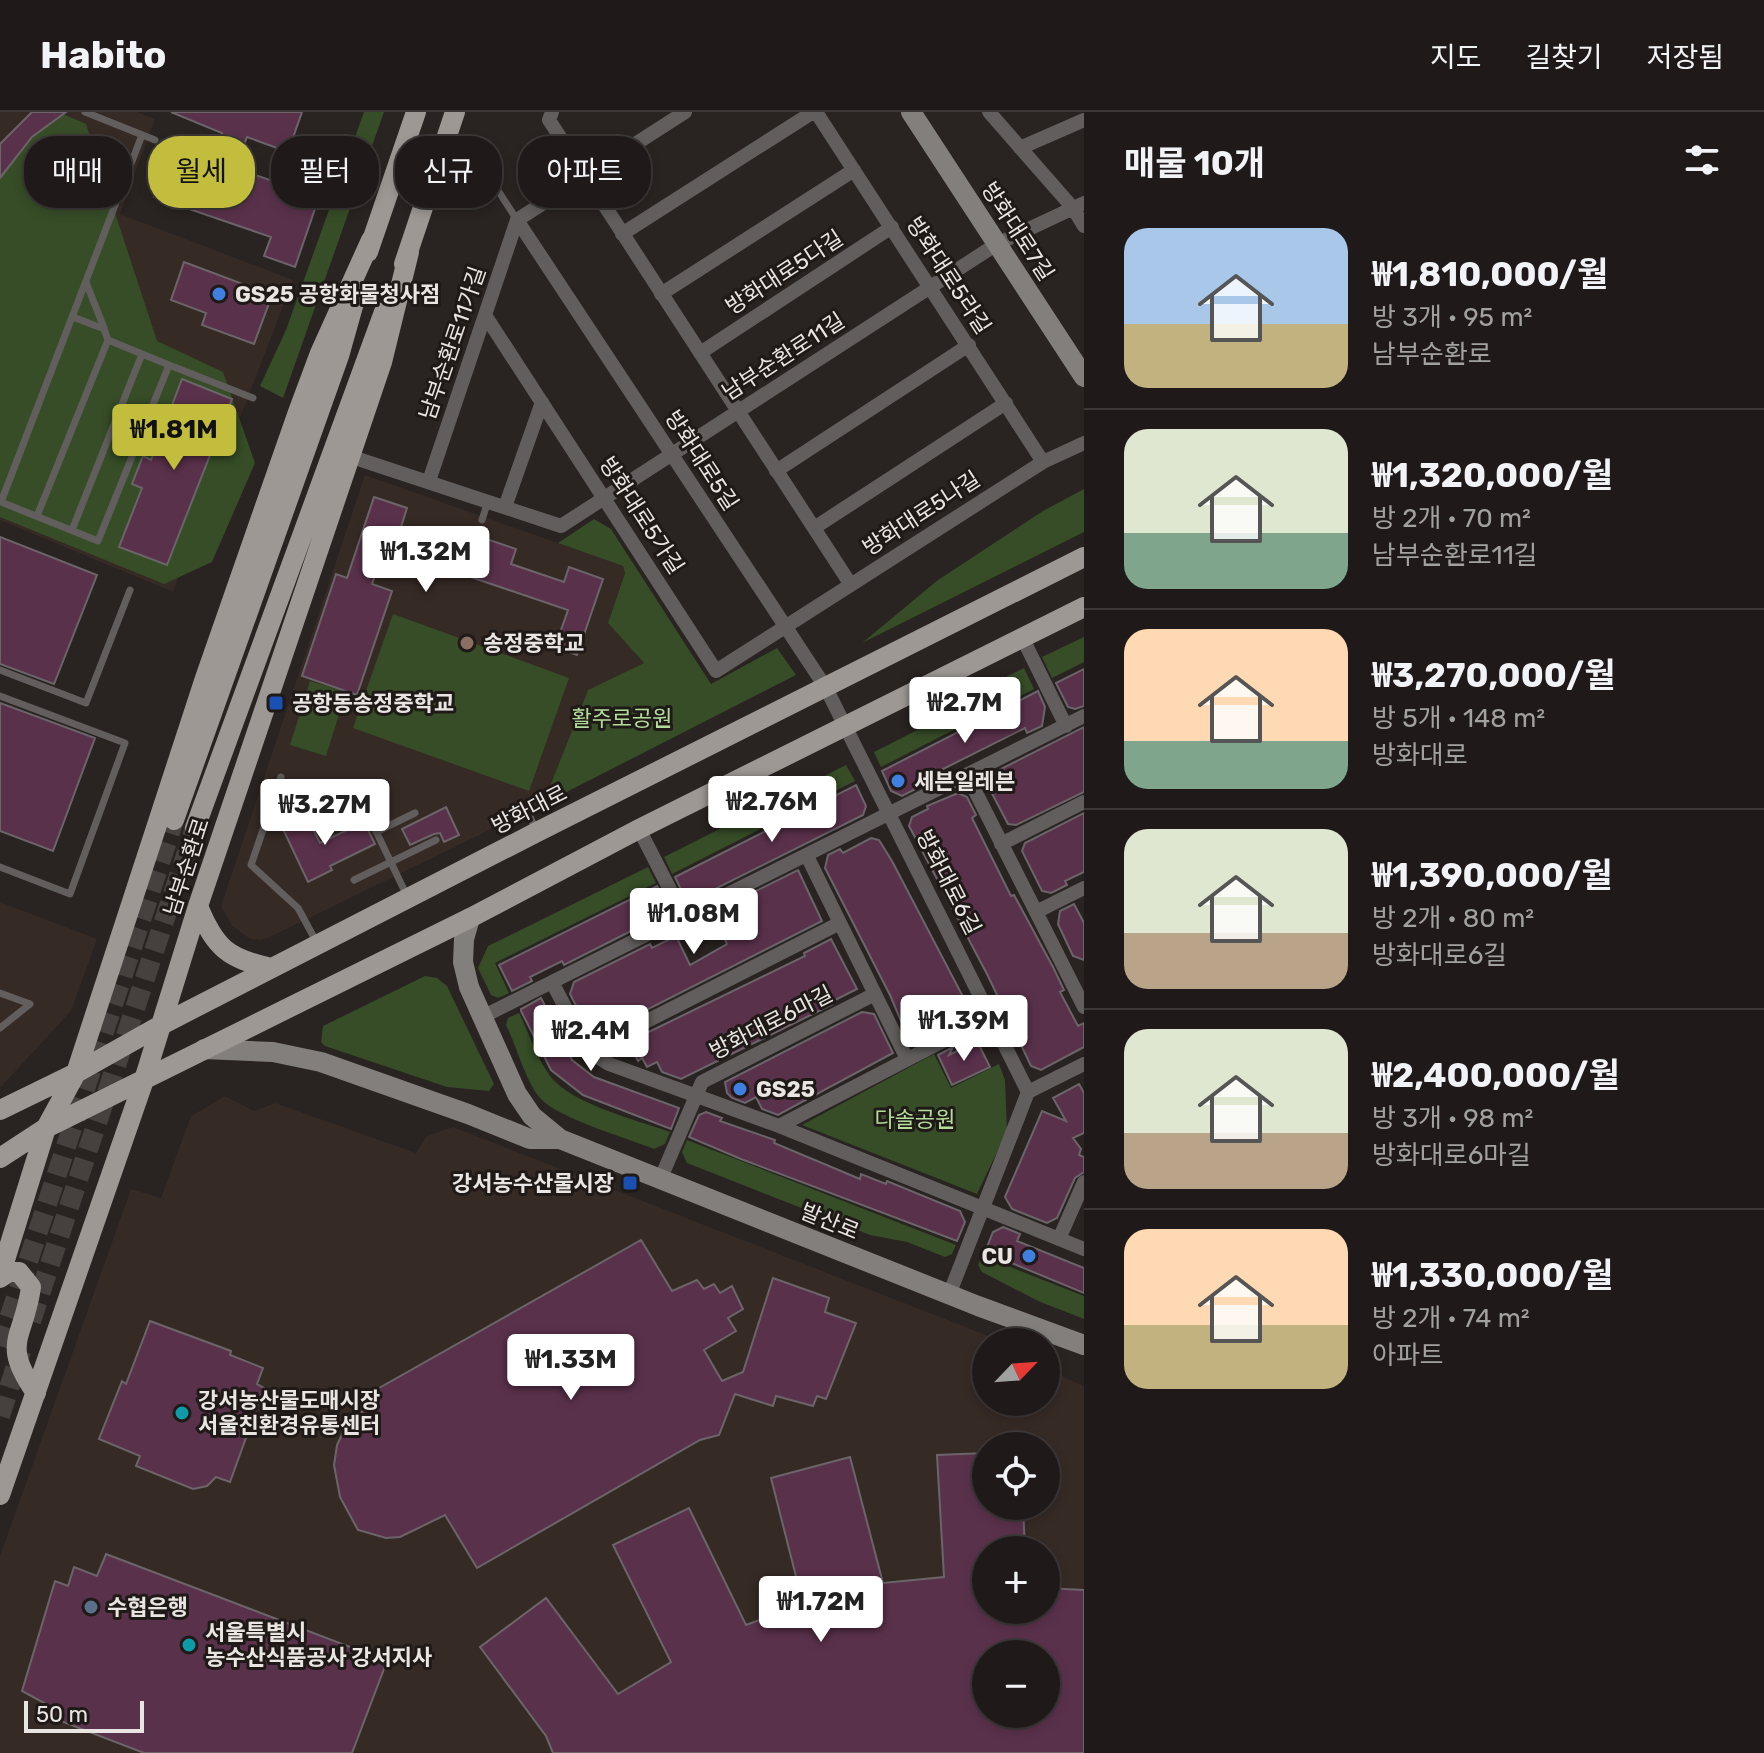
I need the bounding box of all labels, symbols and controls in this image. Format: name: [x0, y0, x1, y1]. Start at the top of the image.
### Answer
text: Habito: [40, 32, 167, 78]
text: 지도: [1430, 41, 1481, 74]
text: 길찾기: [1525, 41, 1603, 74]
text: 저장됨: [1647, 41, 1724, 74]
chip: 매매: [24, 136, 132, 208]
chip: 월세: [148, 136, 255, 208]
chip: 필터: [271, 136, 379, 208]
chip: 신규: [395, 136, 502, 208]
chip: 아파트: [518, 136, 651, 208]
icon: filters: [1680, 138, 1724, 182]
text: 매물 10개: [1124, 143, 1265, 184]
street label: 방화대로7길: [976, 177, 1060, 286]
street label: 방화대로5라길: [901, 212, 997, 339]
street label: 방화대로5다길: [721, 224, 848, 320]
text: ₩1,810,000/월: [1372, 254, 1608, 295]
icon: home: [1188, 260, 1284, 356]
street label: 남부순환로11가길: [414, 263, 491, 423]
place label: GS25 공항화물청사점: [235, 281, 440, 308]
marker: GS25 공항화물청사점: [210, 285, 228, 303]
text: 방 3개 · 95 m²: [1372, 302, 1532, 333]
street label: 남부순환로11길: [717, 307, 849, 406]
text: 남부순환로: [1372, 339, 1492, 370]
pin: ₩1.81M: [109, 404, 239, 472]
street label: 방화대로5길: [659, 405, 744, 516]
text: ₩1.81M: [130, 414, 218, 445]
street label: 방화대로5가길: [594, 452, 690, 579]
text: ₩1,320,000/월: [1372, 455, 1613, 496]
icon: home: [1188, 461, 1284, 557]
street label: 방화대로5나길: [858, 465, 985, 561]
text: 방 2개 · 70 m²: [1372, 503, 1531, 534]
pin: ₩1.32M: [361, 526, 491, 594]
text: ₩1.32M: [380, 536, 472, 567]
text: 남부순환로11길: [1372, 540, 1538, 571]
place label: 송정중학교: [483, 630, 584, 657]
marker: 송정중학교: [458, 634, 476, 652]
text: ₩3,270,000/월: [1372, 655, 1616, 696]
icon: home: [1188, 661, 1284, 757]
pin: ₩2.7M: [909, 677, 1021, 745]
text: ₩2.7M: [927, 687, 1003, 718]
place label: 공항동송정중학교: [292, 690, 454, 717]
marker: 공항동송정중학교: [267, 694, 285, 712]
text: 방 5개 · 148 m²: [1372, 703, 1545, 734]
park label: 활주로공원: [571, 705, 673, 732]
text: 방화대로: [1372, 740, 1468, 771]
place label: 세븐일레븐: [914, 768, 1015, 795]
marker: 세븐일레븐: [889, 772, 907, 790]
pin: ₩2.76M: [707, 776, 837, 844]
pin: ₩3.27M: [260, 779, 390, 847]
street label: 방화대로: [487, 779, 571, 840]
text: ₩2.76M: [726, 786, 818, 817]
text: ₩3.27M: [278, 789, 372, 820]
street label: 남부순환로: [158, 815, 215, 919]
street label: 방화대로6길: [911, 825, 987, 939]
text: ₩1,390,000/월: [1372, 855, 1613, 896]
icon: home: [1188, 861, 1284, 957]
pin: ₩1.08M: [629, 888, 759, 956]
text: ₩1.08M: [648, 898, 740, 929]
text: 방 2개 · 80 m²: [1372, 903, 1534, 934]
text: 방화대로6길: [1372, 940, 1507, 971]
street label: 방화대로6마길: [705, 980, 837, 1065]
pin: ₩1.39M: [899, 995, 1029, 1063]
pin: ₩2.4M: [535, 1005, 647, 1073]
text: ₩1.39M: [919, 1005, 1009, 1036]
text: ₩2.4M: [552, 1015, 630, 1046]
text: ₩2,400,000/월: [1372, 1055, 1620, 1096]
icon: home: [1188, 1061, 1284, 1157]
place label: GS25: [756, 1076, 815, 1103]
marker: GS25: [731, 1080, 749, 1098]
text: 방 3개 · 98 m²: [1372, 1103, 1533, 1134]
park label: 다솔공원: [875, 1106, 955, 1133]
text: 방화대로6마길: [1372, 1140, 1531, 1171]
place label: 강서농수산물시장: [452, 1170, 614, 1197]
marker: 강서농수산물시장: [621, 1174, 639, 1192]
street label: 발산로: [797, 1198, 863, 1245]
place label: CU: [982, 1243, 1013, 1270]
marker: CU: [1020, 1247, 1038, 1265]
text: ₩1,330,000/월: [1372, 1255, 1613, 1296]
icon: home: [1188, 1261, 1284, 1357]
text: 방 2개 · 74 m²: [1372, 1303, 1530, 1334]
north arrow: [972, 1328, 1060, 1416]
map controls: [972, 1328, 1060, 1728]
pin: ₩1.33M: [506, 1334, 636, 1402]
text: 아파트: [1372, 1340, 1444, 1371]
text: ₩1.33M: [525, 1344, 617, 1375]
place label: 강서농산물도매시장 서울친환경유통센터: [198, 1387, 380, 1439]
marker: 강서농산물도매시장 서울친환경유통센터: [173, 1404, 191, 1422]
button: locate: [972, 1432, 1060, 1520]
button: +: [972, 1536, 1060, 1624]
pin: ₩1.72M: [756, 1576, 886, 1644]
text: ₩1.72M: [777, 1586, 865, 1617]
place label: 수협은행: [107, 1594, 188, 1621]
marker: 수협은행: [82, 1598, 100, 1616]
place label: 서울특별시 농수산식품공사 강서지사: [205, 1619, 432, 1671]
marker: 서울특별시 농수산식품공사 강서지사: [180, 1636, 198, 1654]
button: −: [972, 1640, 1060, 1728]
scale bar: [24, 1697, 144, 1733]
text: 50 m: [36, 1701, 88, 1728]

